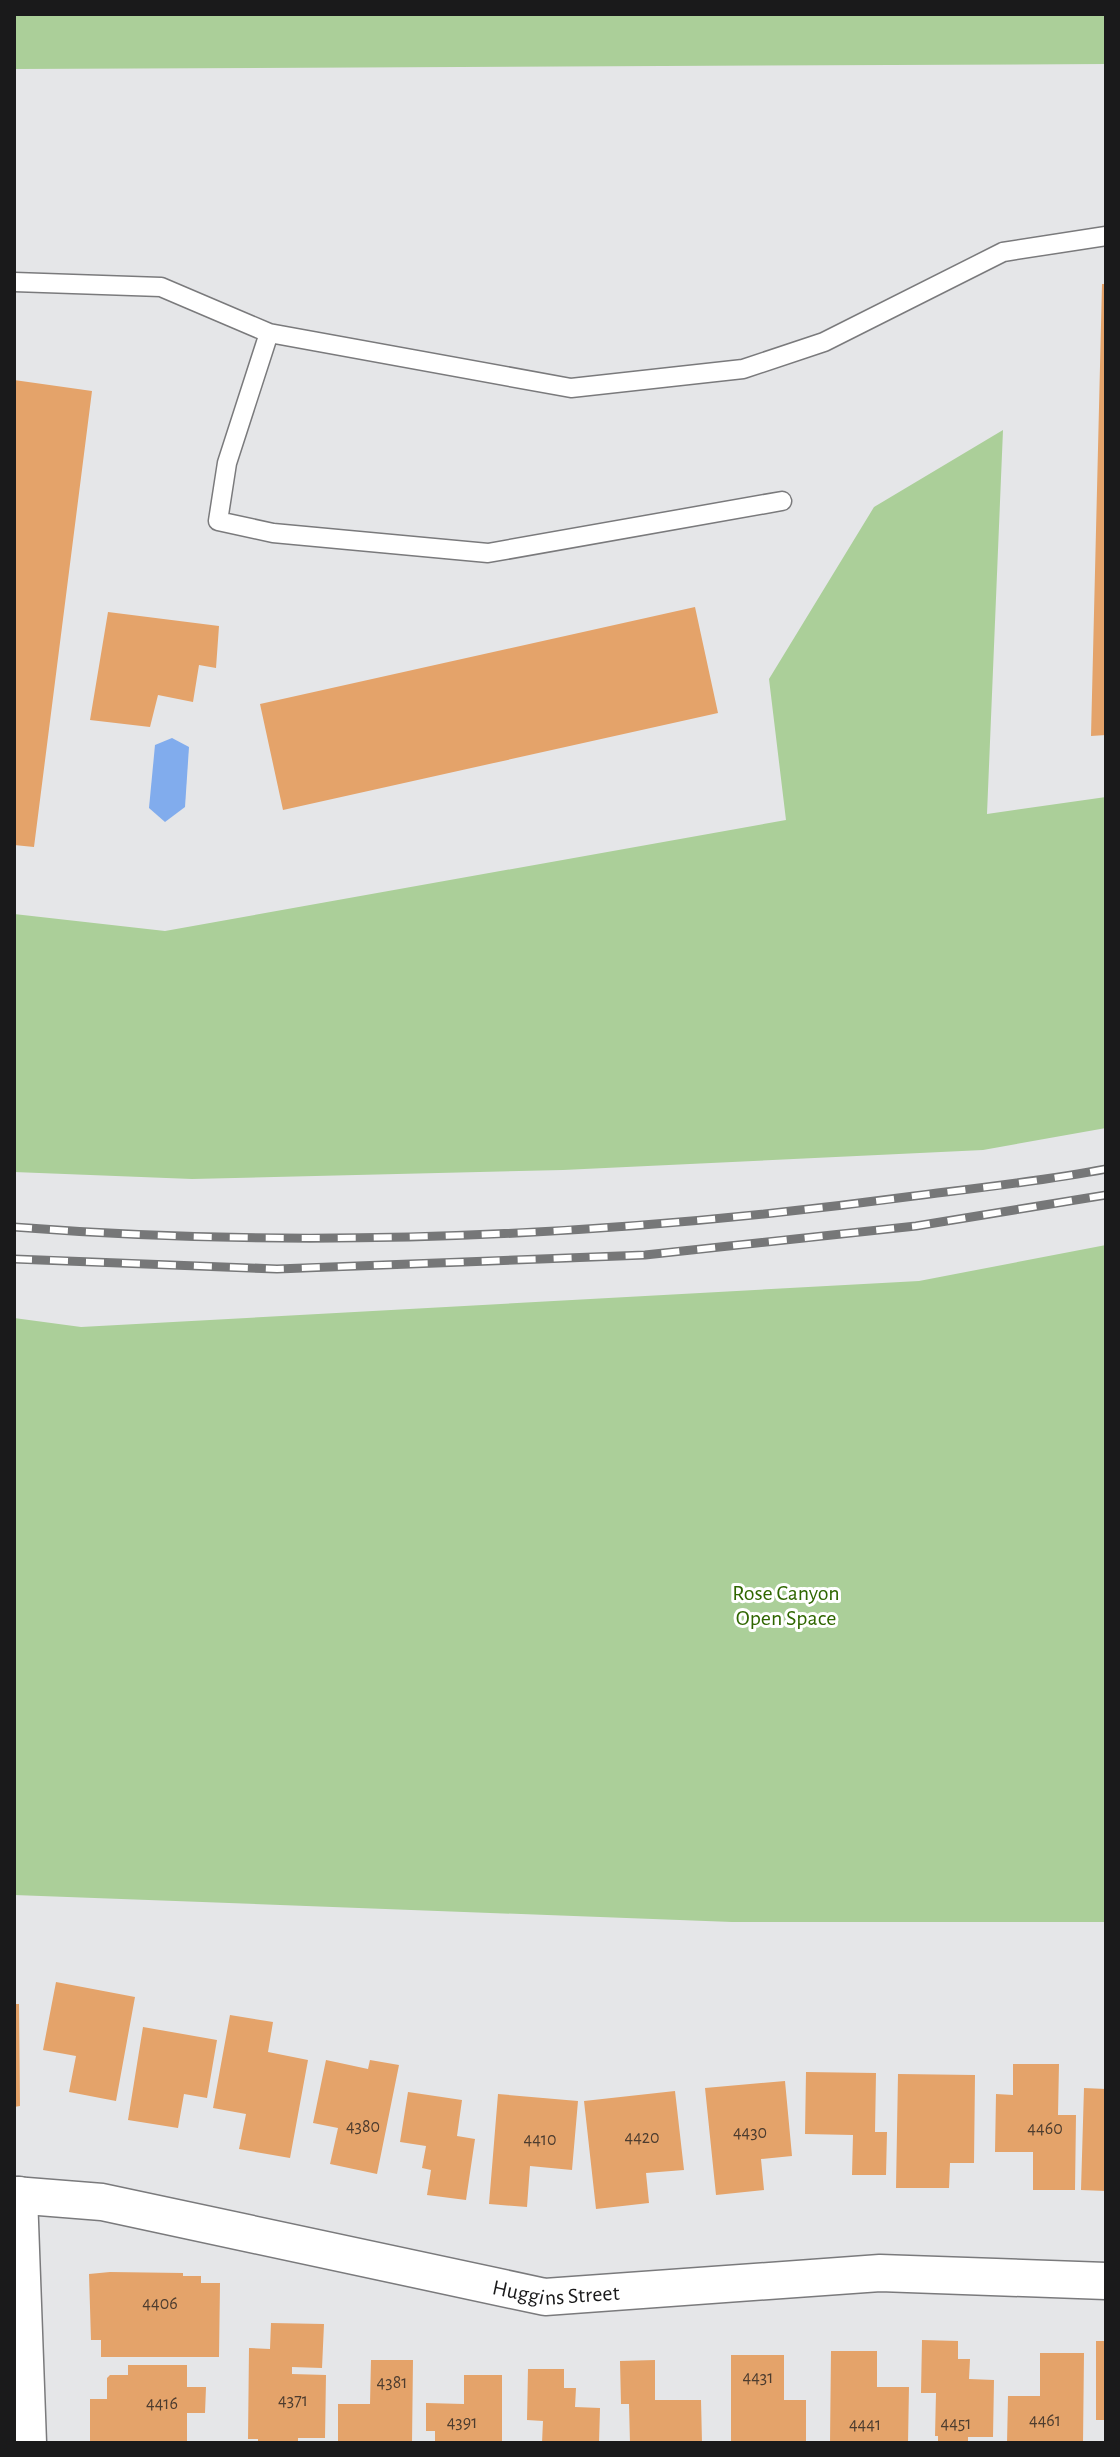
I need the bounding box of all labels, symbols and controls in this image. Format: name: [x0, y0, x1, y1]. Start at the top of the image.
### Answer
park label: Rose Canyon Open Space: [732, 1582, 840, 1629]
house number: 4380: [346, 2118, 380, 2136]
house number: 4460: [1027, 2120, 1063, 2138]
house number: 4430: [733, 2124, 767, 2142]
house number: 4420: [624, 2129, 660, 2147]
house number: 4410: [523, 2131, 557, 2149]
street label: Huggins Street: [490, 2276, 620, 2309]
house number: 4406: [142, 2295, 178, 2313]
house number: 4431: [743, 2369, 773, 2387]
house number: 4381: [377, 2374, 407, 2392]
house number: 4371: [278, 2392, 308, 2410]
house number: 4416: [146, 2395, 178, 2413]
house number: 4461: [1029, 2412, 1061, 2430]
house number: 4391: [447, 2414, 477, 2432]
house number: 4451: [940, 2415, 972, 2433]
house number: 4441: [849, 2416, 881, 2434]

